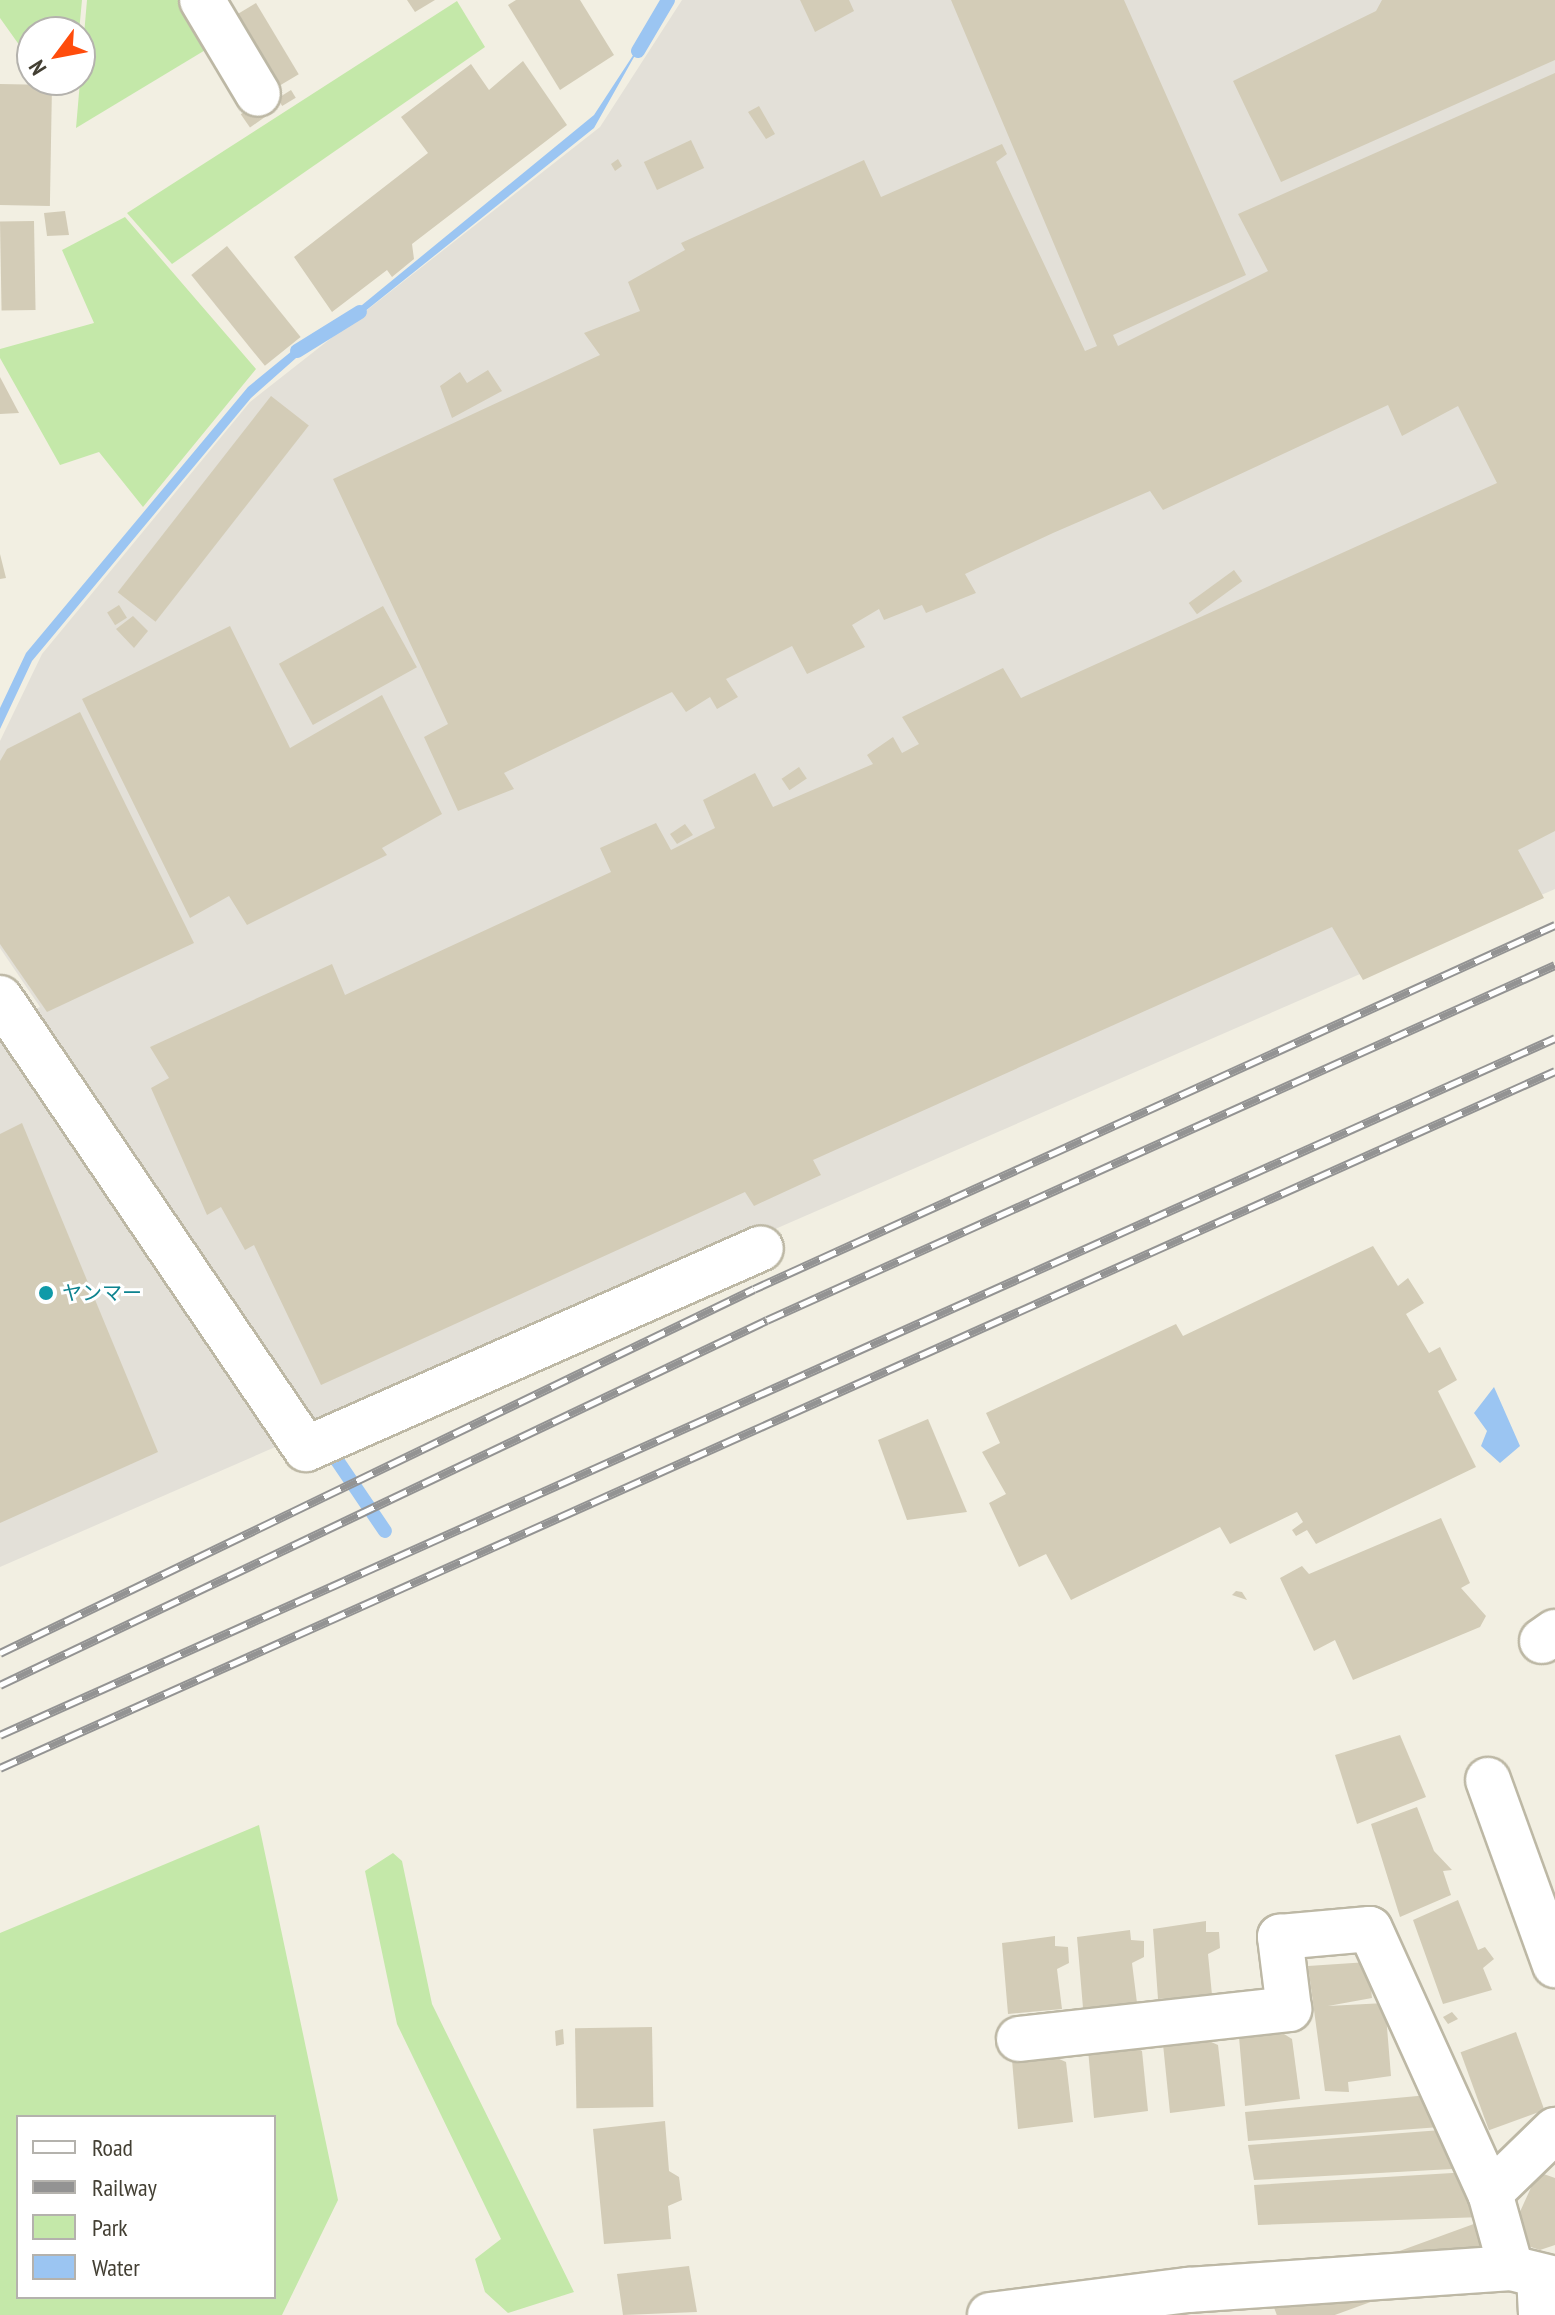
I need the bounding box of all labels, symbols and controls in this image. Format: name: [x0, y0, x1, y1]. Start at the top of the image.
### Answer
north arrow: [16, 16, 96, 96]
text: N: [22, 55, 52, 80]
place label: ヤンマー: [62, 1281, 142, 1305]
marker: ヤンマー: [37, 1284, 55, 1302]
legend: [16, 2115, 276, 2299]
text: Road: [92, 2132, 133, 2163]
text: Railway: [92, 2172, 157, 2203]
text: Park: [92, 2212, 128, 2243]
text: Water: [92, 2252, 140, 2283]

